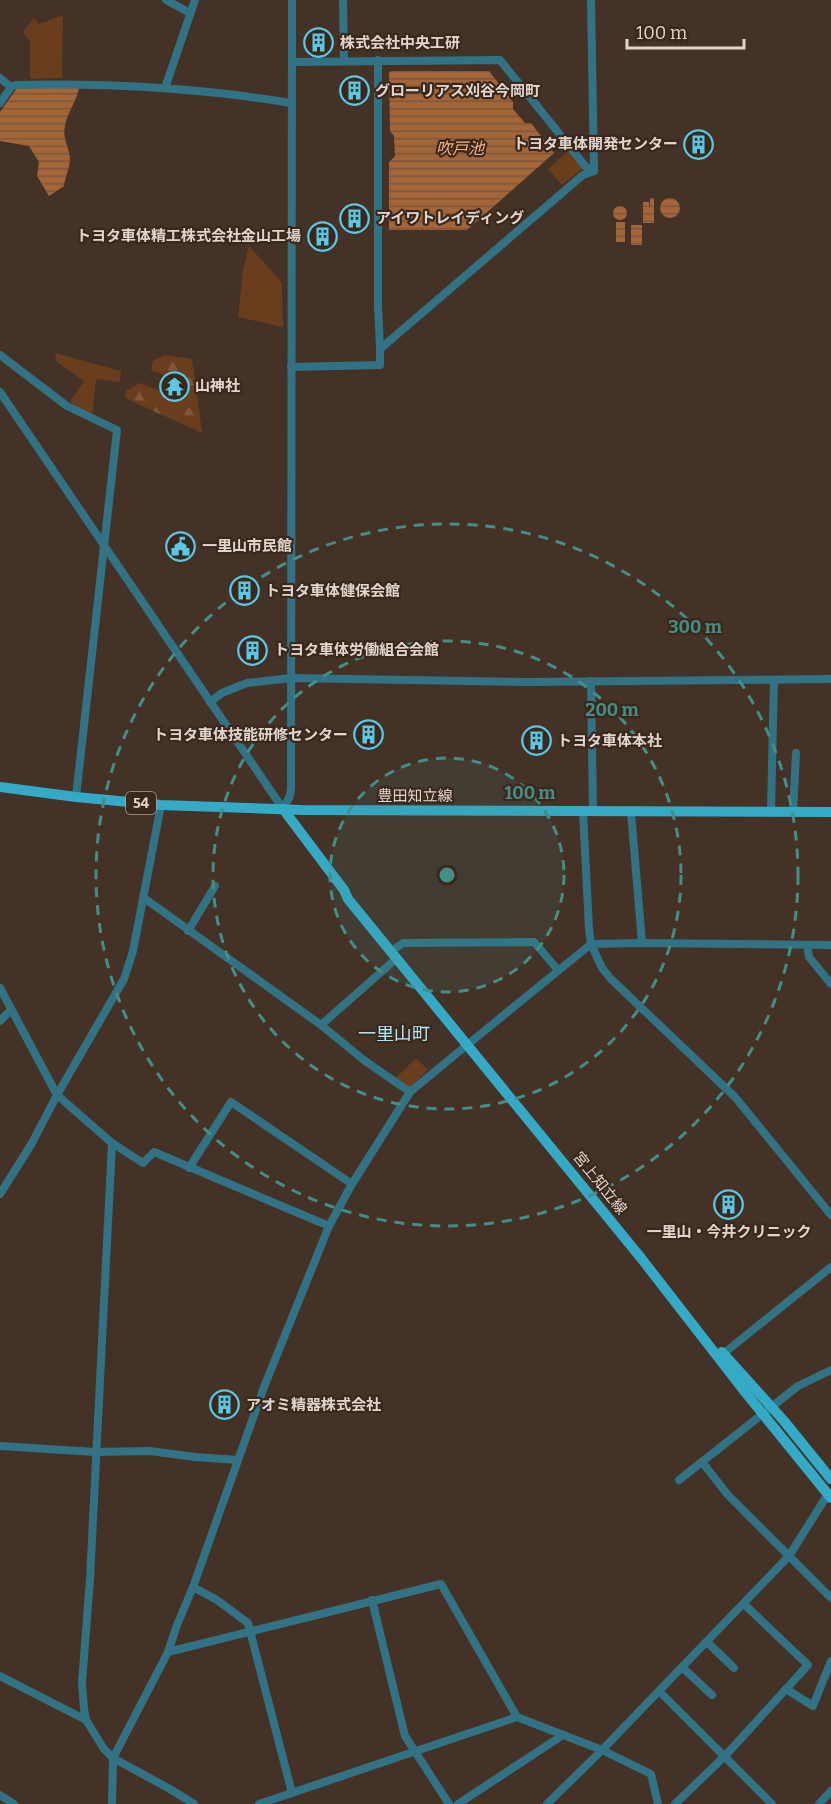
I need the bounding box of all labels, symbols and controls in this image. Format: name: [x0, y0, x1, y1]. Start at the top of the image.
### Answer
scale bar: [627, 12, 744, 50]
text: 100 m: [636, 22, 687, 44]
building icon: 株式会社中央工研: [303, 27, 335, 59]
place label: 株式会社中央工研: [340, 34, 460, 52]
building icon: グローリアス刈谷今岡町: [338, 75, 370, 107]
place label: グローリアス刈谷今岡町: [375, 82, 540, 100]
building icon: トヨタ車体開発センター: [683, 128, 715, 160]
place label: トヨタ車体開発センター: [513, 135, 678, 153]
water label: 吹戸池: [436, 139, 486, 158]
building icon: アイワトレイディング: [339, 202, 371, 234]
place label: アイワトレイディング: [376, 209, 524, 227]
building icon: トヨタ車体精工株式会社金山工場: [306, 220, 338, 252]
place label: トヨタ車体精工株式会社金山工場: [76, 227, 301, 245]
temple icon: 山神社: [158, 370, 190, 402]
place label: 山神社: [195, 377, 240, 395]
public building icon: 一里山市民館: [165, 530, 197, 562]
place label: 一里山市民館: [202, 537, 292, 555]
building icon: トヨタ車体健保会館: [228, 575, 260, 607]
place label: トヨタ車体健保会館: [265, 582, 400, 600]
text: 300 m: [668, 616, 722, 638]
building icon: トヨタ車体労働組合会館: [237, 634, 269, 666]
place label: トヨタ車体労働組合会館: [274, 641, 439, 659]
text: 200 m: [585, 699, 639, 721]
building icon: トヨタ車体技能研修センター: [353, 719, 385, 751]
building icon: トヨタ車体本社: [520, 725, 552, 757]
place label: トヨタ車体技能研修センター: [153, 726, 348, 744]
place label: トヨタ車体本社: [557, 732, 662, 750]
text: 100 m: [504, 782, 556, 804]
street label: 豊田知立線: [377, 787, 453, 805]
road number: 54: [126, 792, 156, 814]
centre of rings: [437, 865, 457, 885]
district label: 一里山町: [358, 1023, 430, 1045]
street label: 宮上知立線: [569, 1148, 631, 1218]
building icon: 一里山・今井クリニック: [713, 1189, 745, 1221]
place label: 一里山・今井クリニック: [646, 1223, 812, 1241]
building icon: アオミ精器株式会社: [209, 1389, 241, 1421]
place label: アオミ精器株式会社: [246, 1396, 381, 1414]

